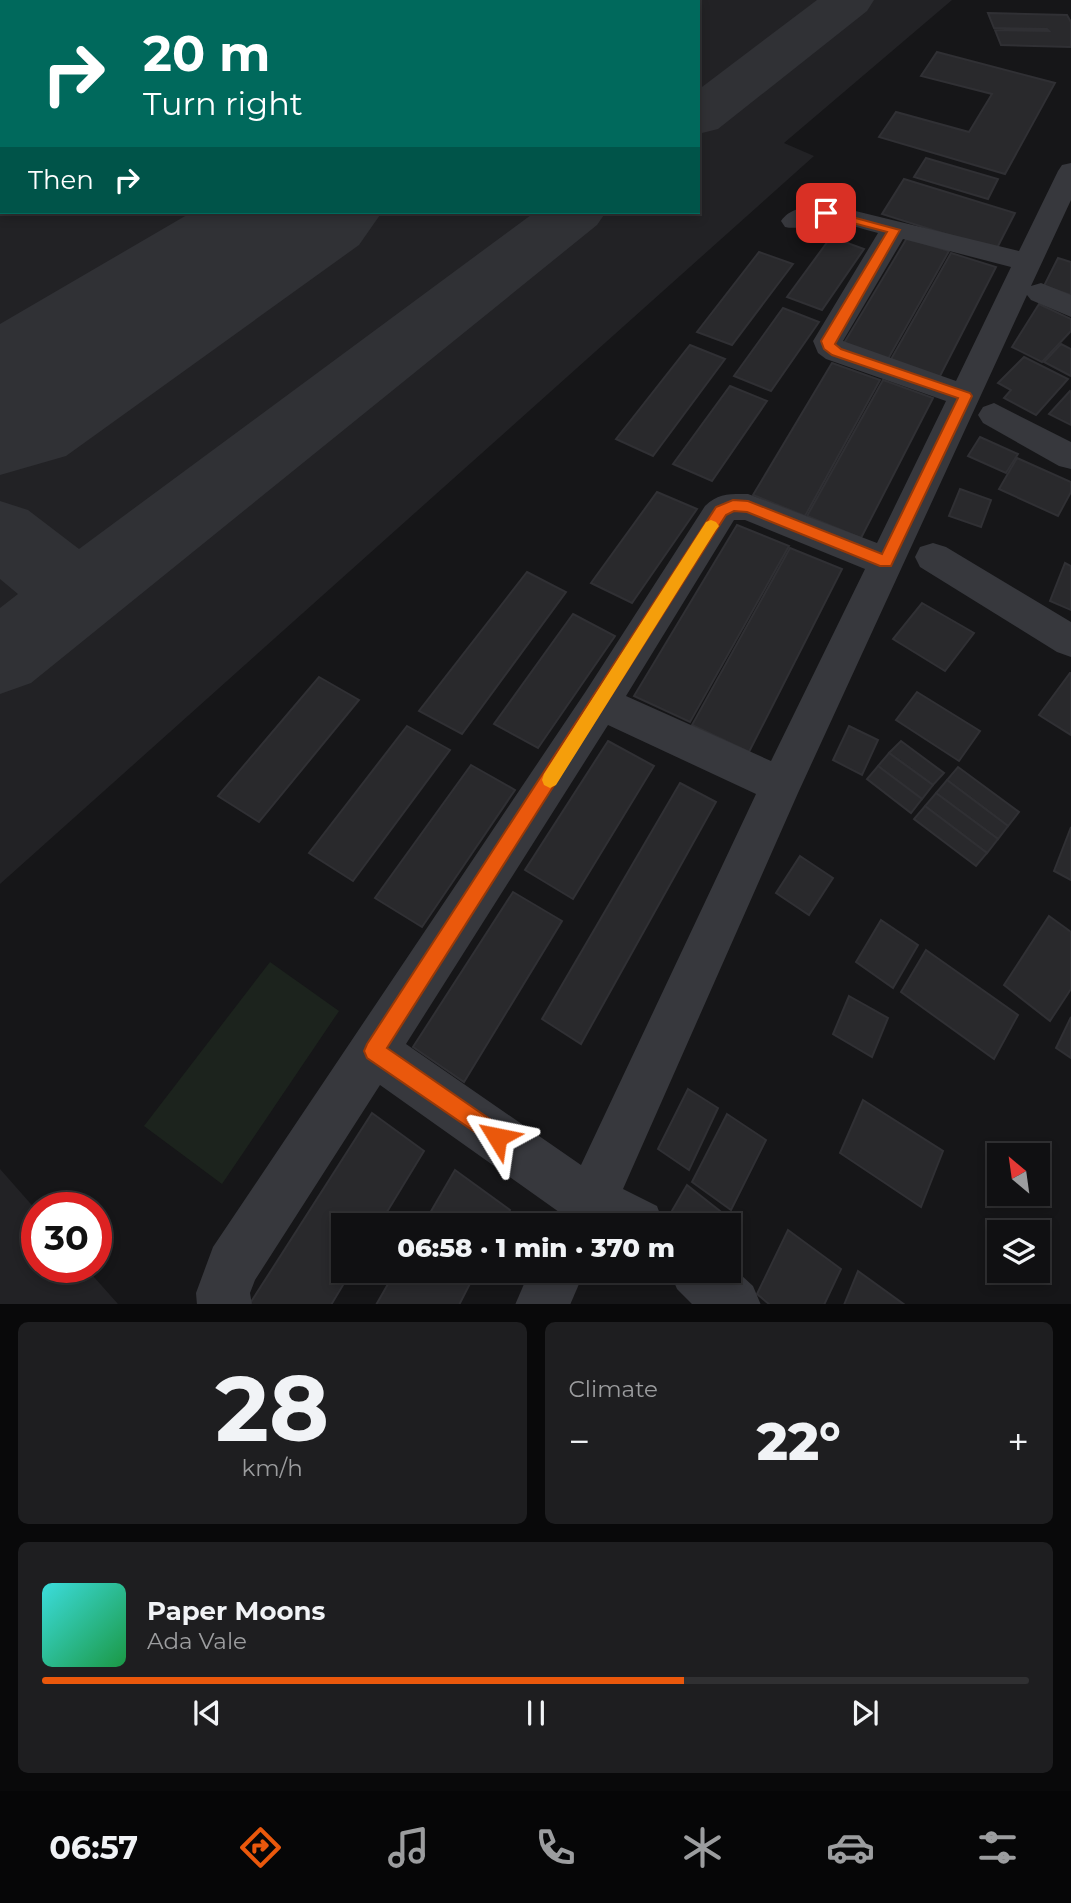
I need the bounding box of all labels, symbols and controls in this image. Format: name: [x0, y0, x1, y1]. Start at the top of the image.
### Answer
text: 20 m: [143, 24, 270, 83]
icon: right: [28, 28, 119, 119]
text: Turn right: [143, 84, 303, 123]
icon: right: [108, 161, 146, 199]
text: Then: [28, 164, 94, 196]
pin: [796, 183, 856, 243]
icon: arrive: [807, 194, 845, 232]
position arrow: [460, 1100, 534, 1174]
north arrow: [987, 1143, 1050, 1206]
map controls: [987, 1143, 1050, 1283]
speed limit sign: 30: [21, 1192, 112, 1283]
button: layers: [987, 1220, 1050, 1283]
text: 06:58 · 1 min · 370 m: [397, 1232, 675, 1264]
text: 28: [215, 1353, 329, 1464]
text: Climate: [569, 1375, 658, 1403]
text: 22°: [757, 1410, 841, 1473]
text: −: [569, 1418, 590, 1465]
text: +: [1007, 1418, 1029, 1465]
text: km/h: [242, 1454, 303, 1482]
text: Paper Moons: [147, 1595, 325, 1627]
text: Ada Vale: [147, 1627, 247, 1655]
icon: previous: [188, 1694, 226, 1732]
icon: pause: [517, 1694, 555, 1732]
icon: next: [846, 1694, 884, 1732]
icon: directions: [236, 1823, 285, 1872]
icon: music: [384, 1823, 433, 1872]
icon: phone: [531, 1823, 580, 1872]
icon: climate: [678, 1823, 727, 1872]
icon: car: [826, 1823, 875, 1872]
icon: filters: [973, 1823, 1022, 1872]
text: 06:57: [49, 1828, 138, 1867]

